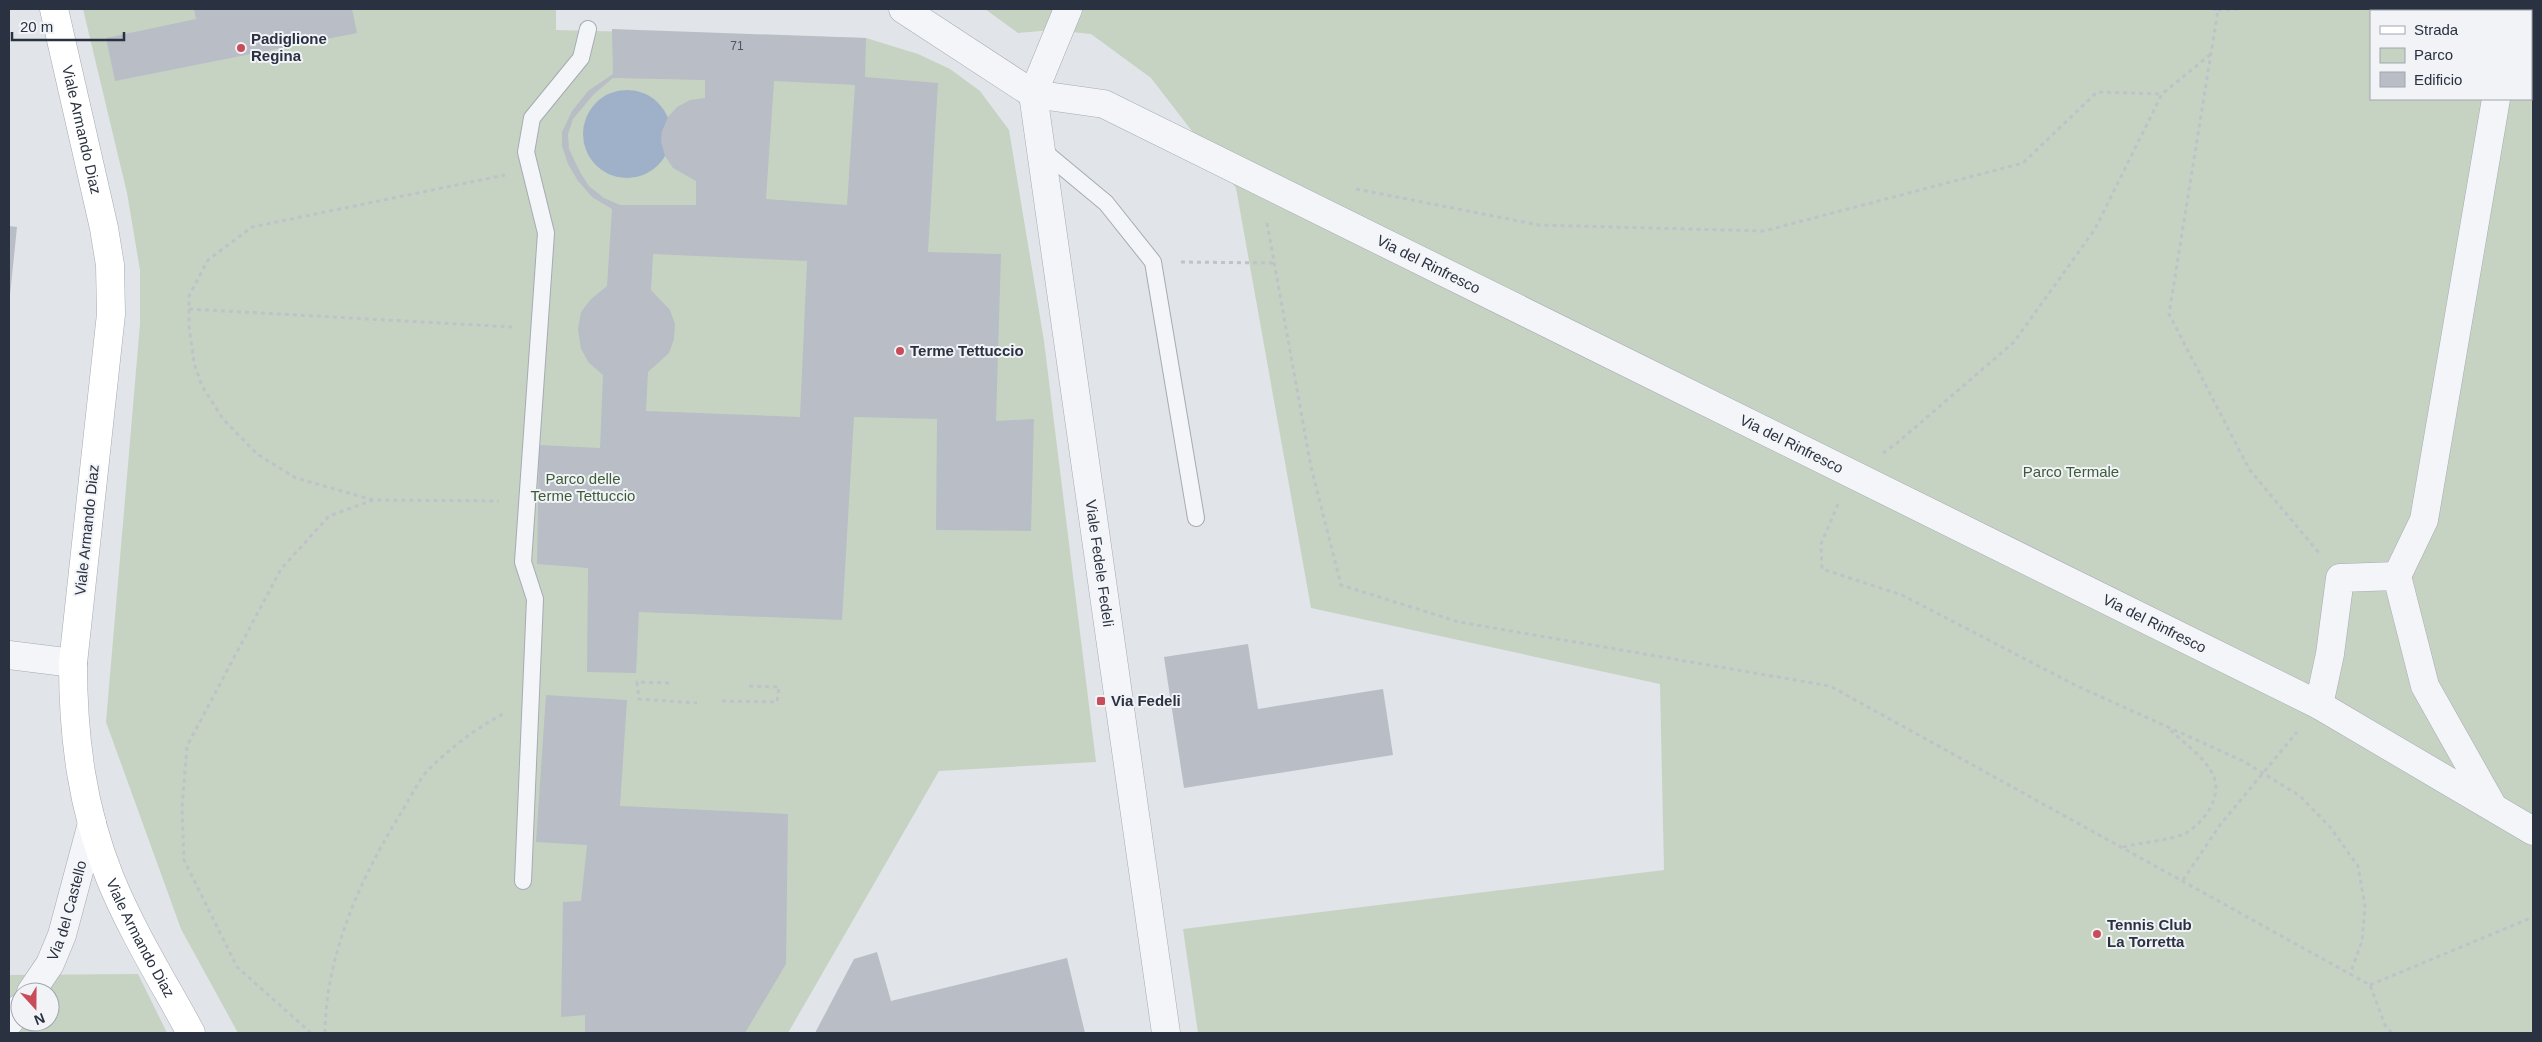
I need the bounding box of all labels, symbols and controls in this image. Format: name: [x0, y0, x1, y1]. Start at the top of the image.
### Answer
scale bar: [12, 10, 125, 42]
legend: [2370, 10, 2532, 100]
text: 20 m: [20, 18, 53, 35]
text: Strada: [2414, 21, 2459, 38]
place label: Padiglione Regina: [251, 30, 327, 64]
house number: 71: [730, 39, 744, 53]
marker: Padiglione Regina: [235, 42, 247, 54]
text: Parco: [2414, 46, 2453, 63]
street label: Viale Armando Diaz: [59, 64, 105, 196]
text: Edificio: [2414, 71, 2462, 88]
street label: Via del Rinfresco: [1374, 231, 1483, 297]
place label: Terme Tettuccio: [910, 342, 1024, 359]
marker: Terme Tettuccio: [894, 345, 906, 357]
street label: Via del Rinfresco: [1737, 411, 1846, 476]
park label: Parco Termale: [2023, 463, 2119, 480]
street label: Viale Armando Diaz: [71, 464, 102, 596]
park label: Parco delle Terme Tettuccio: [531, 470, 635, 504]
street label: Viale Fedele Fedeli: [1083, 499, 1117, 628]
street label: Via del Rinfresco: [2100, 590, 2209, 656]
place label: Via Fedeli: [1111, 692, 1181, 709]
marker: Via Fedeli: [1095, 695, 1107, 707]
street label: Via del Castello: [43, 858, 90, 963]
street label: Viale Armando Diaz: [103, 876, 178, 1000]
place label: Tennis Club La Torretta: [2107, 916, 2192, 950]
marker: Tennis Club La Torretta: [2091, 928, 2103, 940]
north arrow: [10, 982, 60, 1032]
text: N: [32, 1010, 47, 1028]

